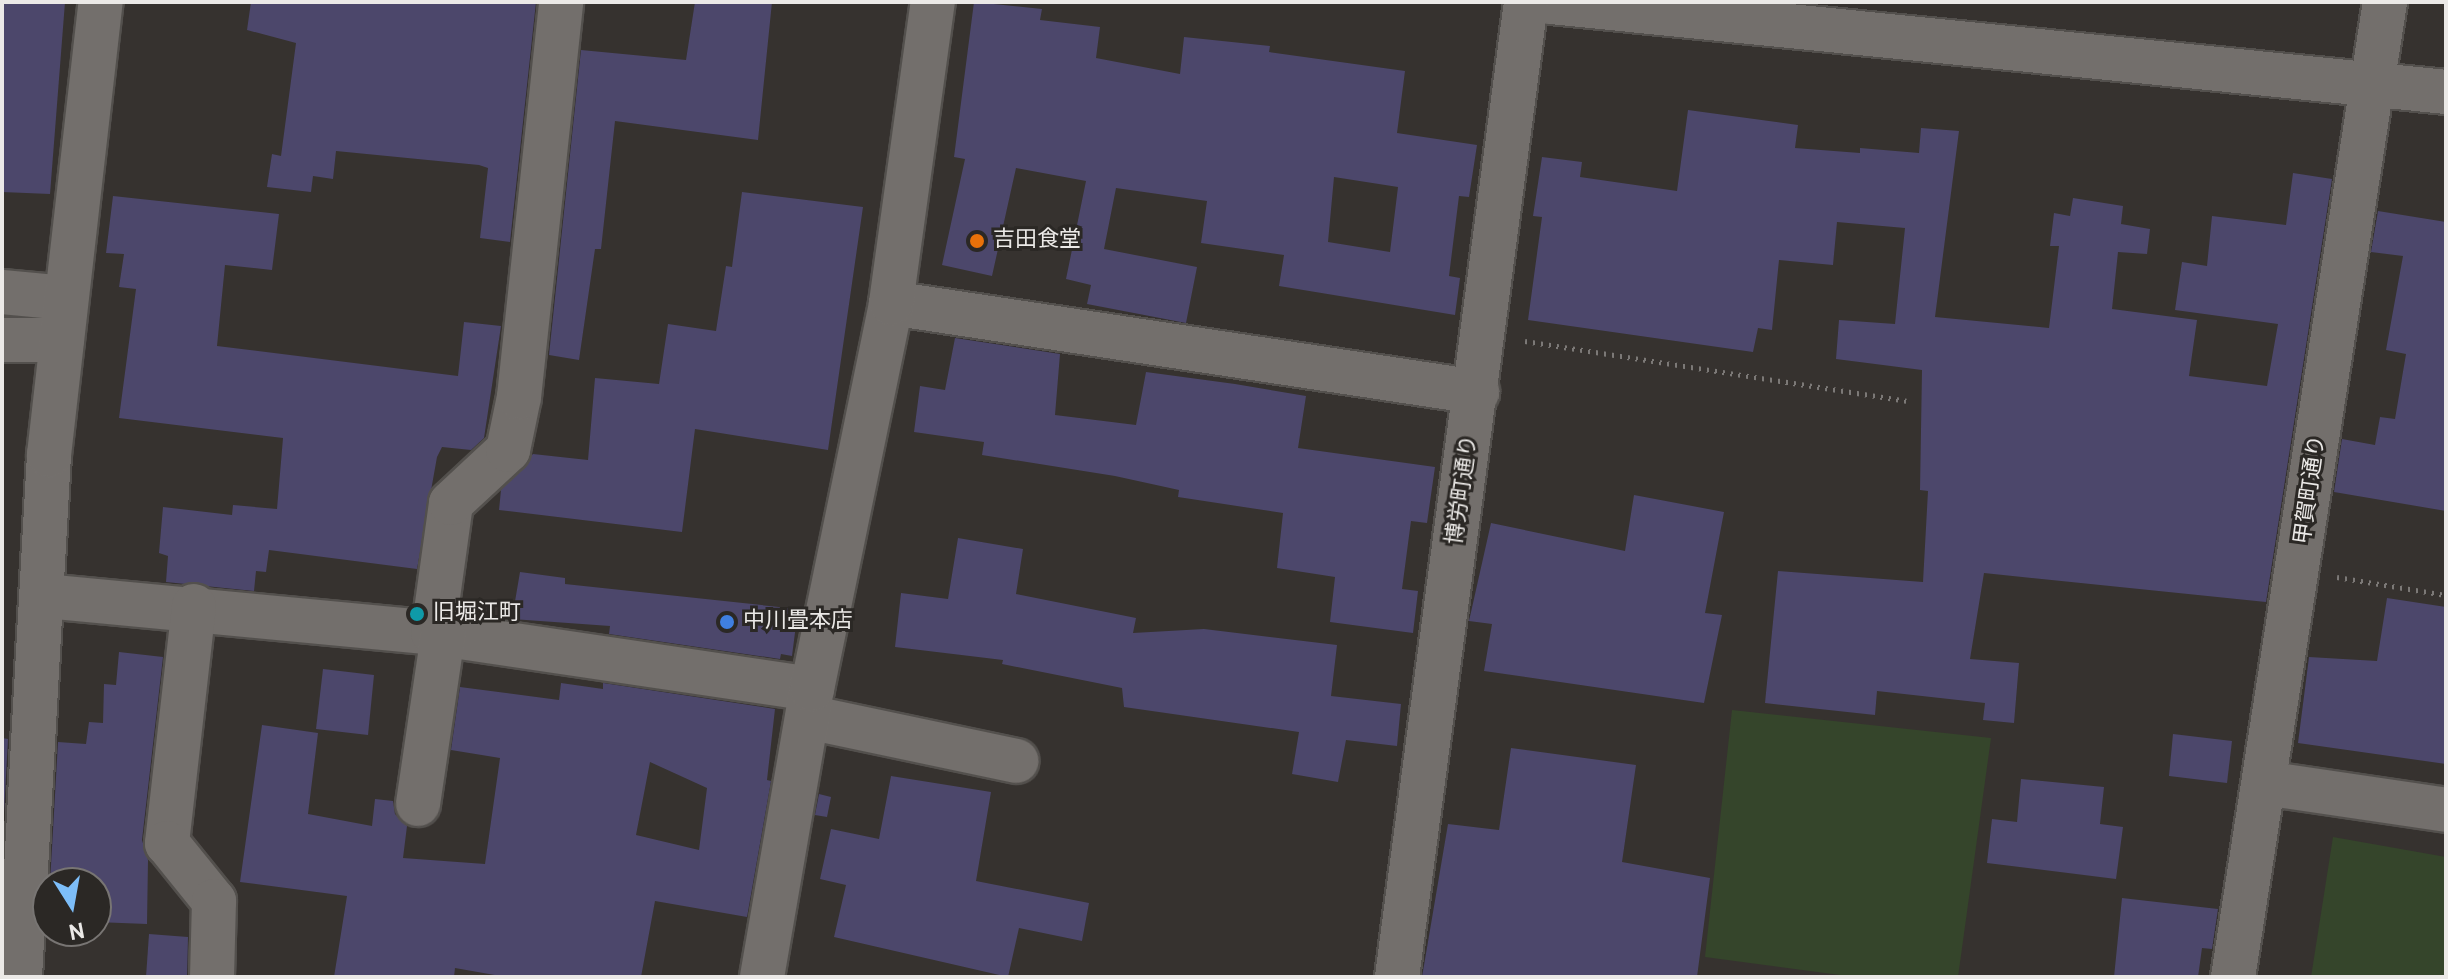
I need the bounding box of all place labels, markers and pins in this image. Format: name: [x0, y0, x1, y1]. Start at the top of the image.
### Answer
place label: 吉田食堂: [993, 228, 1081, 254]
marker: 吉田食堂: [968, 232, 986, 250]
place label: 旧堀江町: [433, 601, 521, 627]
marker: 旧堀江町: [408, 605, 426, 623]
place label: 中川畳本店: [743, 609, 853, 635]
marker: 中川畳本店: [718, 613, 736, 631]

